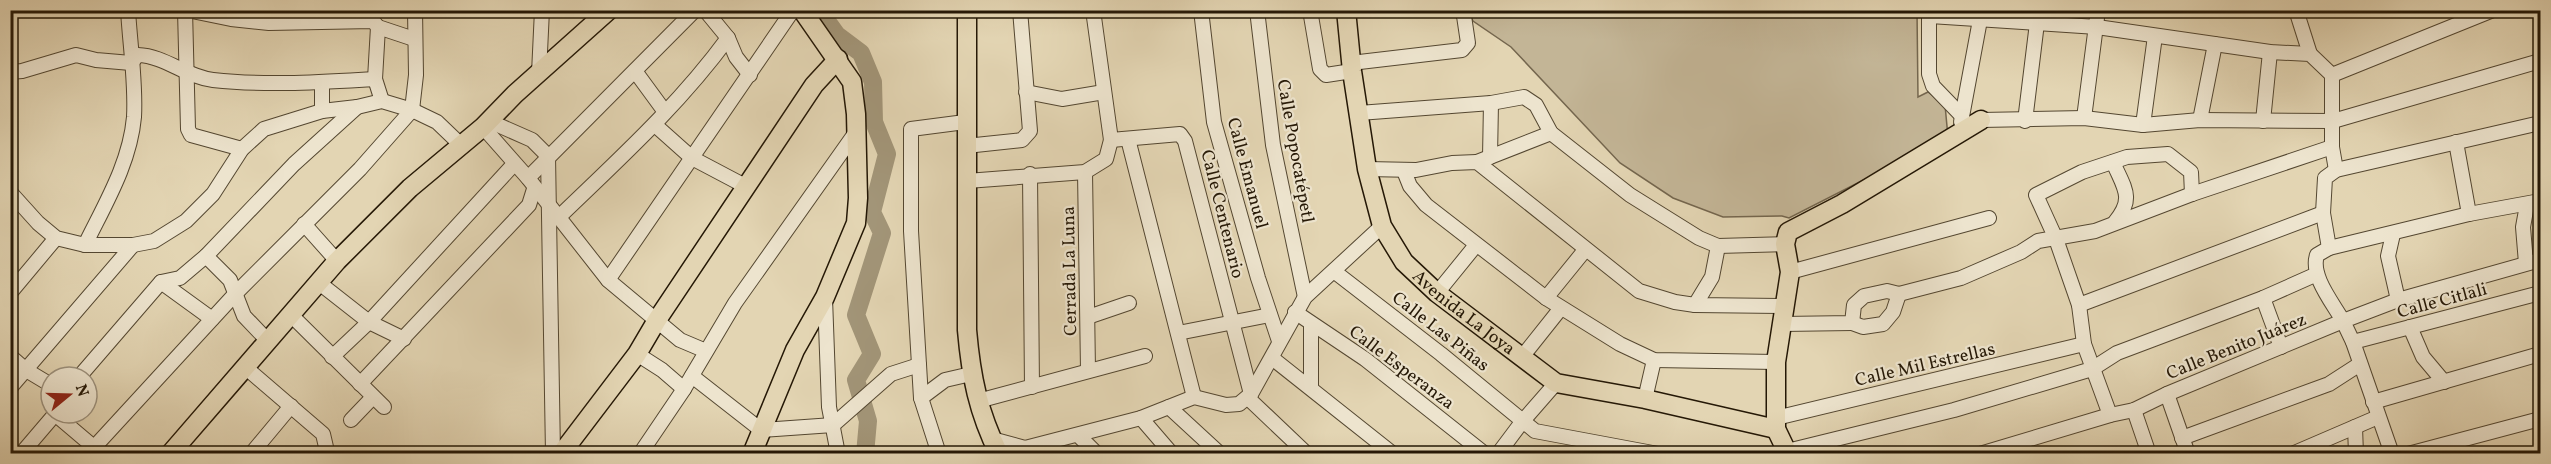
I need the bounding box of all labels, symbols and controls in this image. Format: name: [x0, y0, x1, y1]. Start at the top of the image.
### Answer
street label: Calle Popocatépetl: [1270, 78, 1319, 225]
street label: Calle Emanuel: [1220, 115, 1273, 232]
street label: Calle Centenario: [1194, 148, 1250, 281]
street label: Cerrada La Luna: [1057, 206, 1084, 336]
street label: Avenida La Joya: [1406, 265, 1520, 362]
street label: Calle Citlali: [2395, 277, 2490, 325]
street label: Calle Las Piñas: [1386, 286, 1494, 378]
street label: Calle Benito Juárez: [2163, 308, 2310, 387]
street label: Calle Esperanza: [1343, 320, 1459, 416]
street label: Calle Mil Estrellas: [1853, 337, 1998, 394]
north arrow: [39, 365, 99, 425]
text: N: [69, 382, 94, 400]

